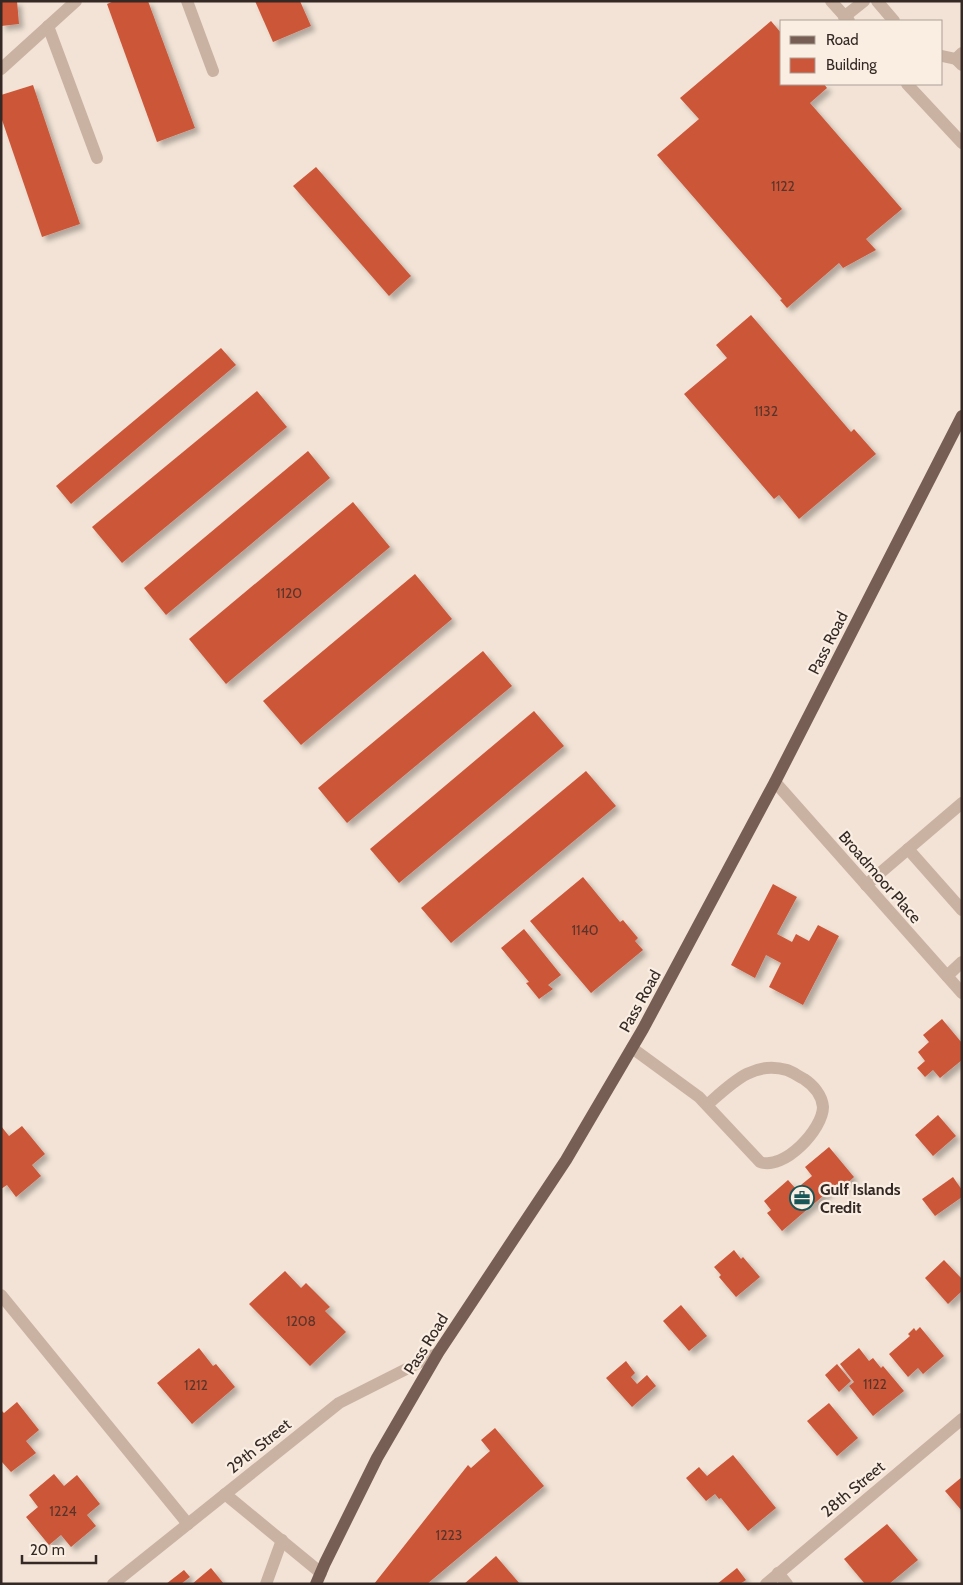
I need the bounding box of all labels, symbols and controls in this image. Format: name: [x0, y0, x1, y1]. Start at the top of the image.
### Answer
legend: [780, 20, 943, 85]
text: Road: [826, 31, 859, 49]
text: Building: [826, 56, 877, 74]
house number: 1122: [771, 177, 795, 195]
house number: 1132: [754, 402, 778, 420]
house number: 1120: [276, 584, 302, 602]
street label: Pass Road: [804, 608, 852, 678]
street label: Broadmoor Place: [835, 827, 925, 927]
house number: 1140: [572, 921, 599, 939]
street label: Pass Road: [615, 967, 665, 1035]
place label: Gulf Islands Credit: [820, 1180, 901, 1217]
office icon: Gulf Islands Credit: [789, 1185, 815, 1211]
street label: Pass Road: [400, 1310, 452, 1378]
house number: 1208: [286, 1312, 316, 1330]
house number: 1122: [863, 1375, 887, 1393]
house number: 1212: [184, 1376, 208, 1394]
street label: 29th Street: [223, 1414, 295, 1477]
street label: 28th Street: [817, 1457, 889, 1521]
house number: 1224: [49, 1502, 77, 1520]
house number: 1223: [436, 1526, 462, 1544]
scale bar: [22, 1532, 96, 1564]
text: 20 m: [30, 1541, 65, 1559]

